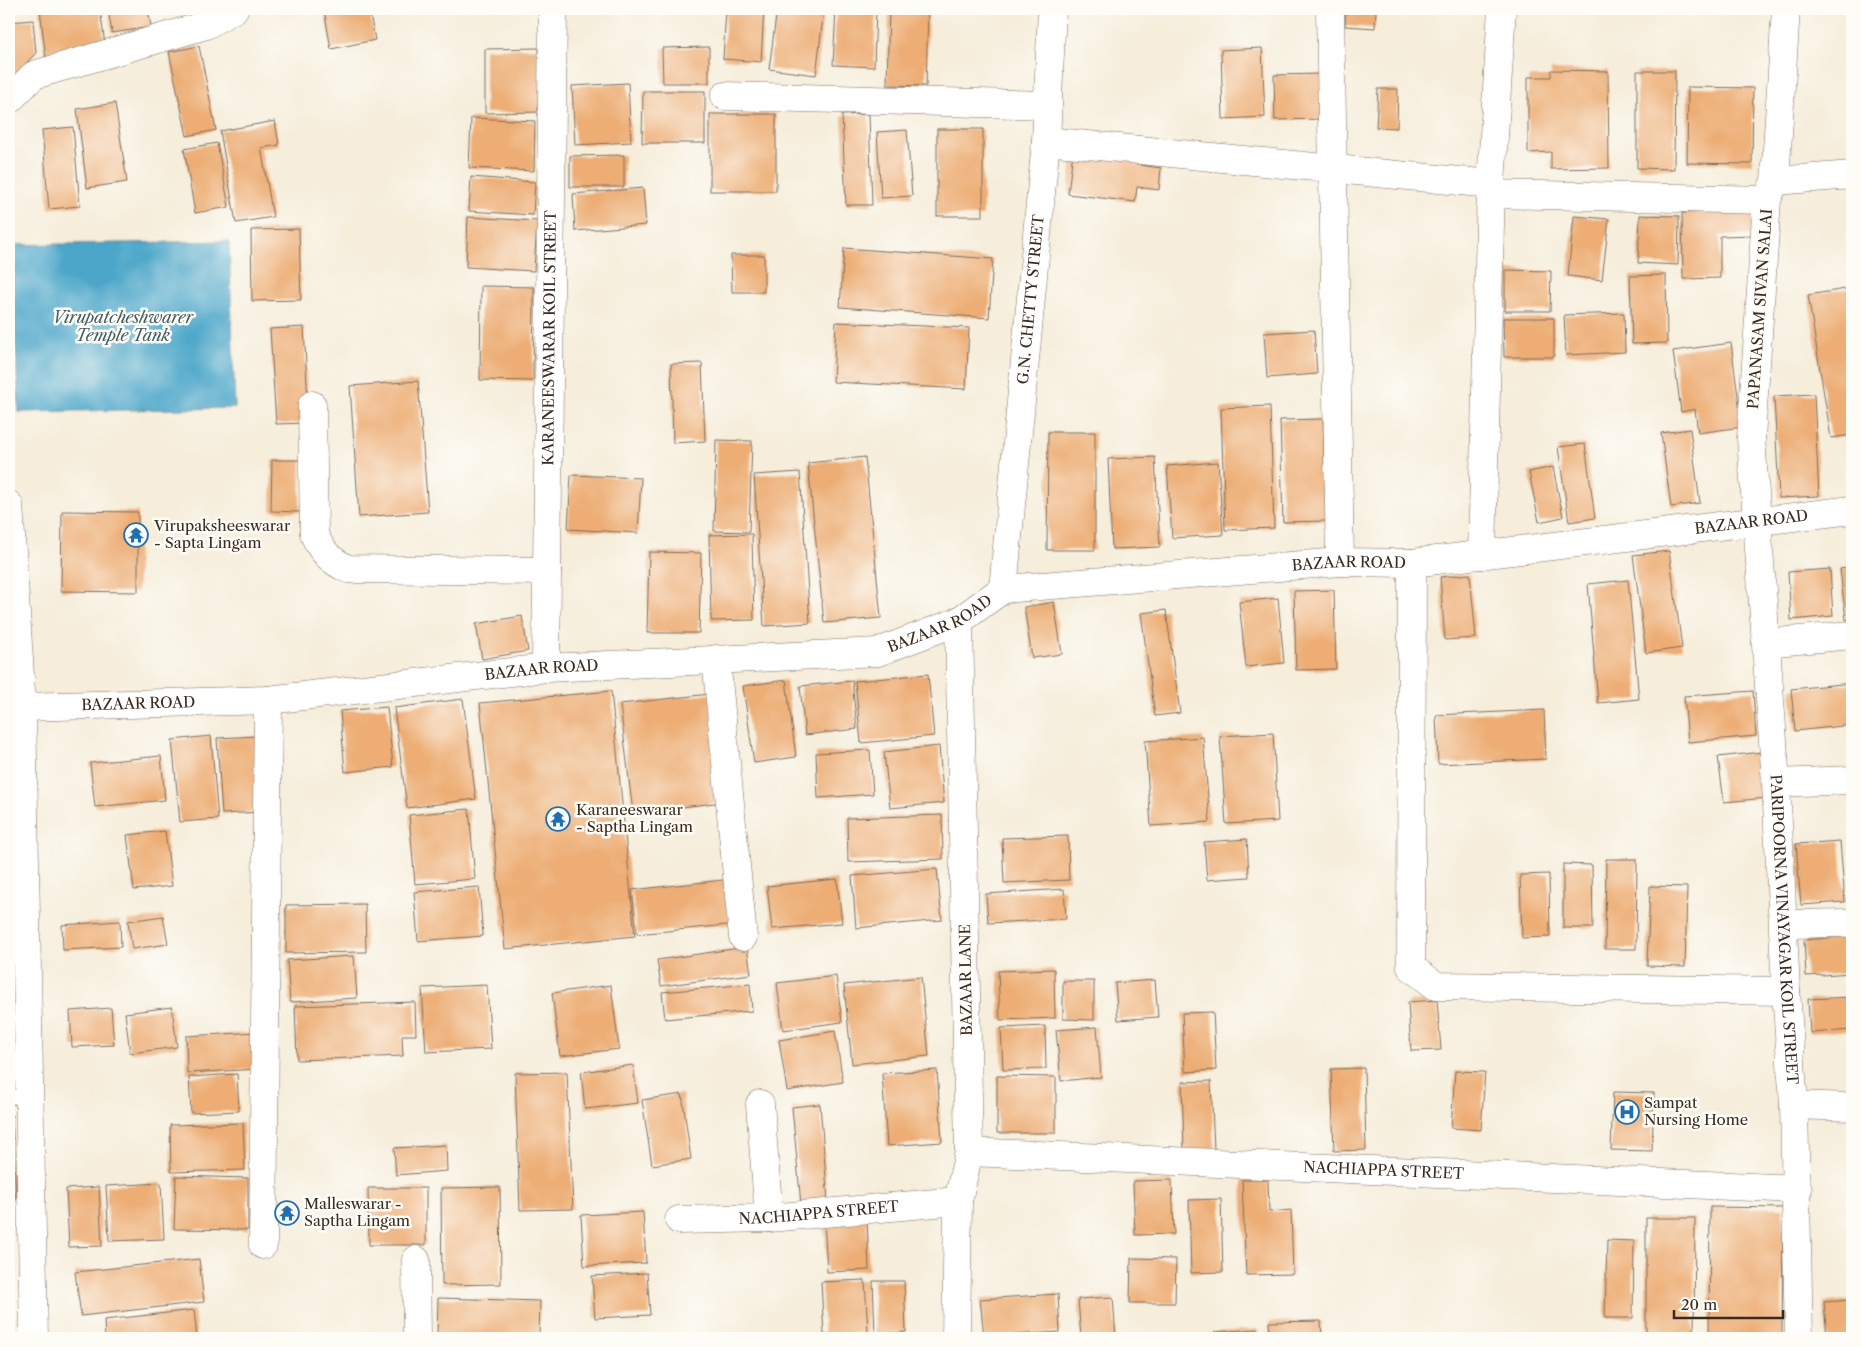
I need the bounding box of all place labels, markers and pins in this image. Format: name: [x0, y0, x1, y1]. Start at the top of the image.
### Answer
place label: Virupaksheeswarar - Sapta Lingam: [153, 516, 291, 552]
temple icon: Virupaksheeswarar - Sapta Lingam: [123, 522, 149, 548]
place label: Karaneeswarar - Saptha Lingam: [576, 800, 693, 836]
temple icon: Karaneeswarar - Saptha Lingam: [545, 806, 571, 832]
place label: Sampat Nursing Home: [1644, 1093, 1748, 1129]
hospital icon: Sampat Nursing Home: [1614, 1099, 1640, 1125]
place label: Malleswarar - Saptha Lingam: [304, 1194, 410, 1230]
temple icon: Malleswarar - Saptha Lingam: [274, 1200, 300, 1226]

